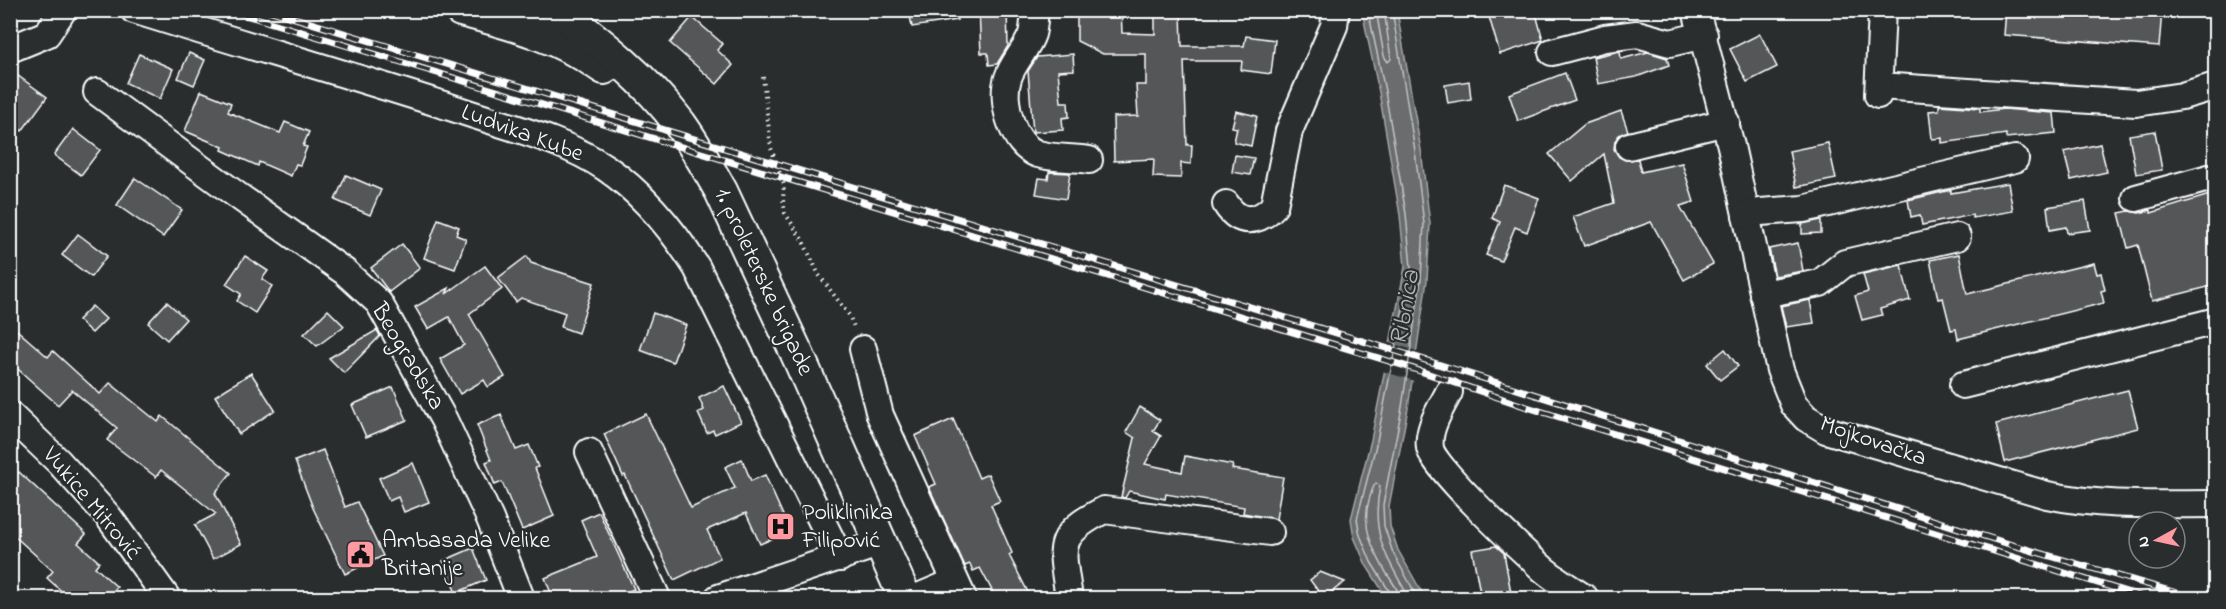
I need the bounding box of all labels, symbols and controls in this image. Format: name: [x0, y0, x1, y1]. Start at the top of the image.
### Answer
street label: Ludvika Kube: [456, 96, 588, 172]
street label: 1. proleterske brigade: [704, 182, 822, 382]
water label: Ribnica: [1381, 266, 1431, 349]
street label: Beogradska: [361, 296, 453, 417]
street label: Mojkovačka: [1815, 407, 1931, 477]
street label: Vukice Mitrović: [33, 439, 149, 568]
place label: Poliklinika Filipović: [801, 496, 893, 559]
north arrow: [2127, 510, 2187, 570]
hospital icon: Poliklinika Filipović: [765, 511, 797, 543]
place label: Ambasada Velike Britanije: [381, 524, 551, 587]
text: N: [2131, 535, 2157, 549]
public building icon: Ambasada Velike Britanije: [345, 539, 377, 571]

